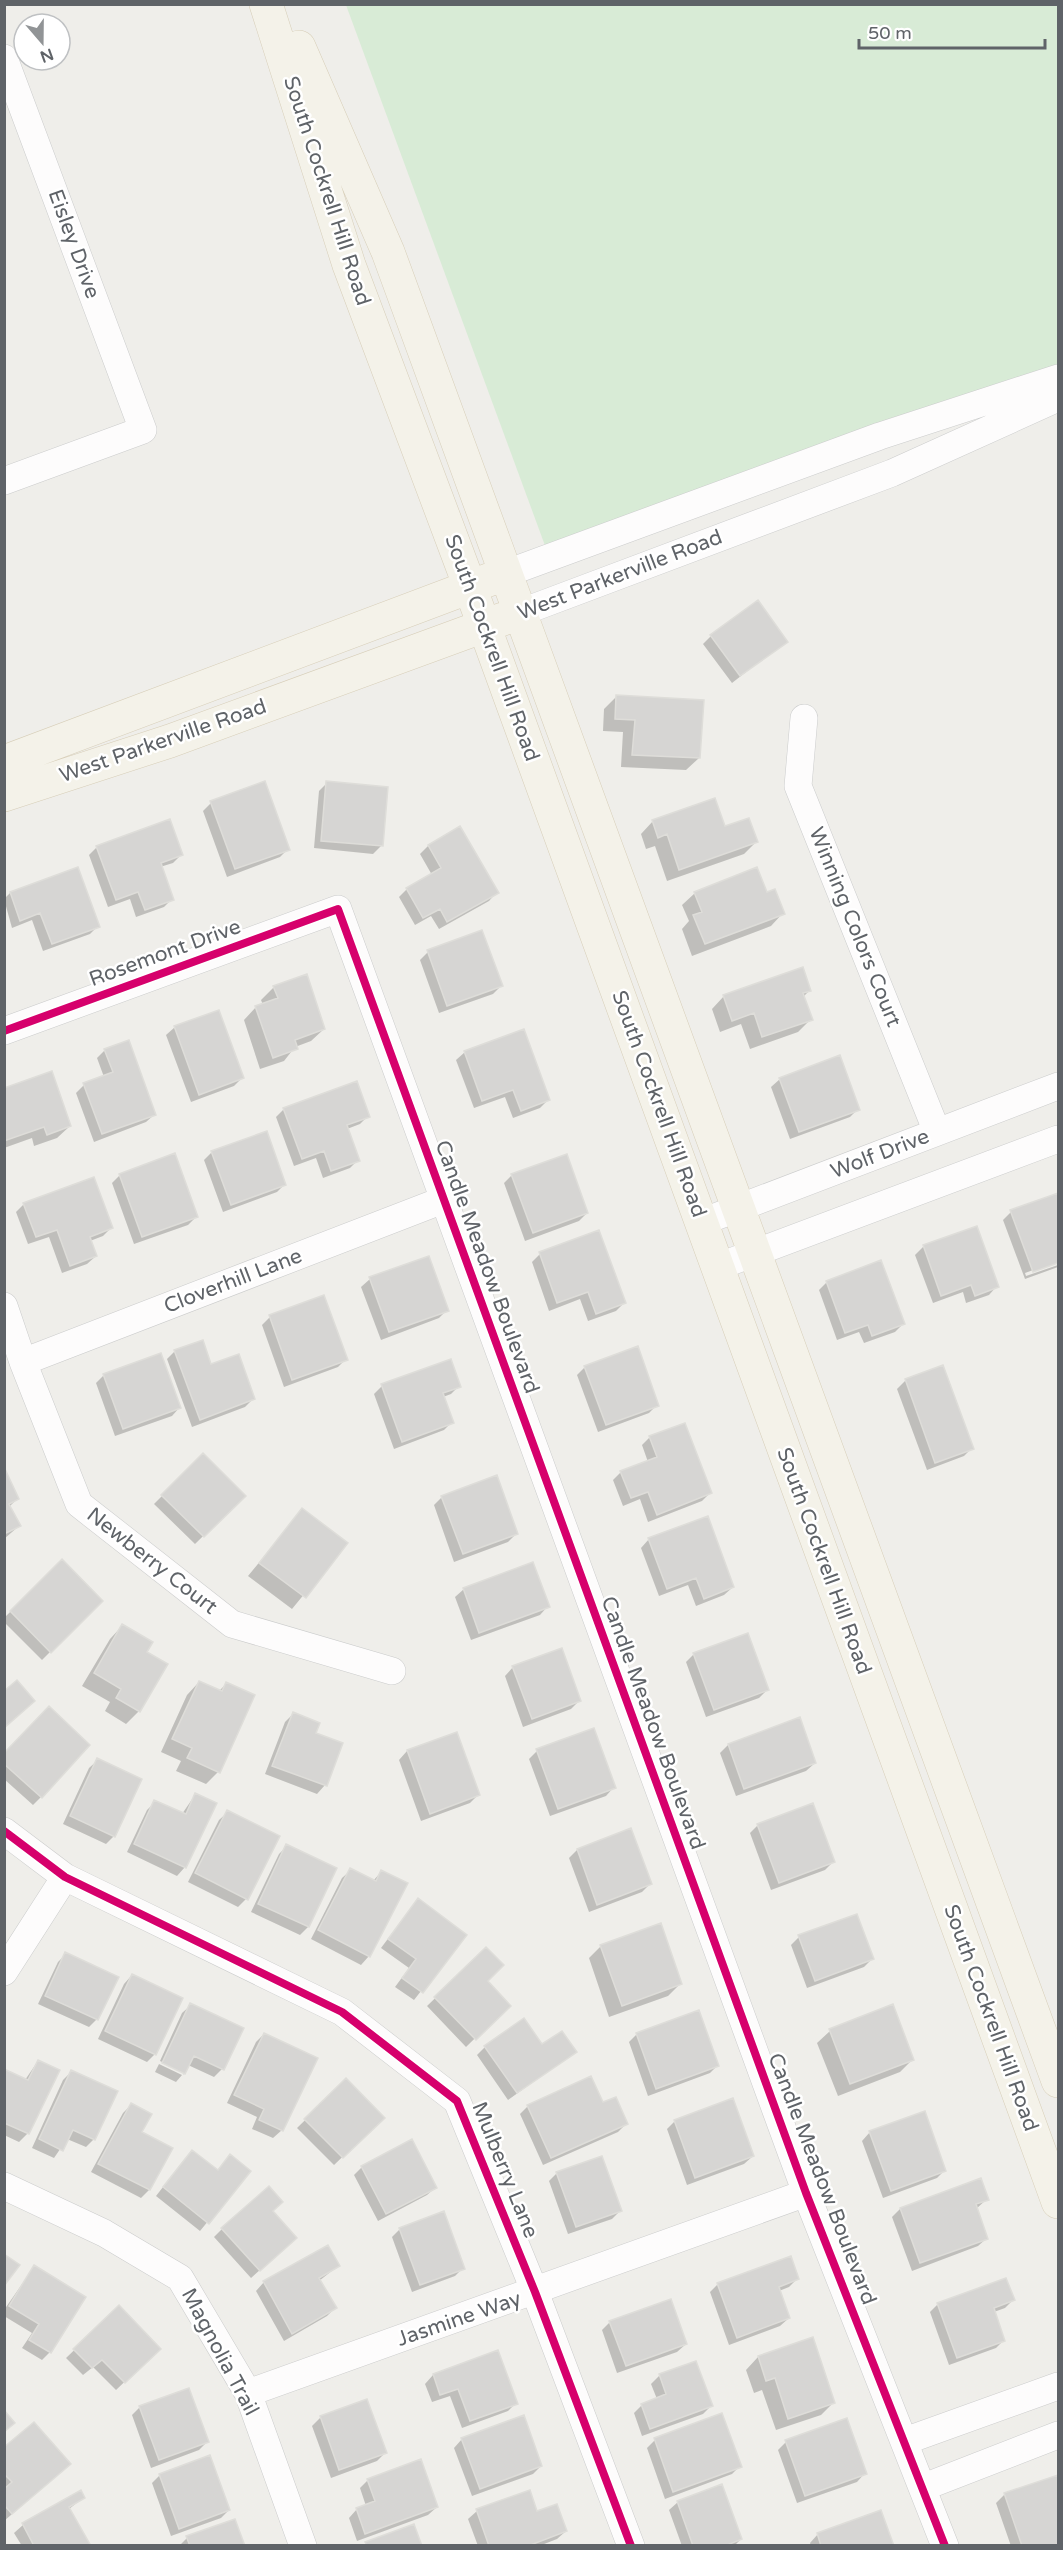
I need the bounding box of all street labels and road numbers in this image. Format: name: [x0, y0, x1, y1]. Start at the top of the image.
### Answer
street label: South Cockrell Hill Road: [278, 73, 376, 309]
street label: Eisley Drive: [43, 186, 105, 302]
street label: West Parkerville Road: [514, 524, 726, 626]
street label: South Cockrell Hill Road: [439, 531, 545, 765]
street label: West Parkerville Road: [56, 694, 270, 788]
street label: Winning Colors Court: [804, 824, 906, 1030]
street label: Rosemont Drive: [86, 914, 244, 992]
street label: South Cockrell Hill Road: [606, 987, 712, 1221]
street label: Wolf Drive: [827, 1124, 933, 1184]
street label: Candle Meadow Boulevard: [430, 1137, 544, 1397]
street label: Cloverhill Lane: [160, 1243, 306, 1319]
street label: South Cockrell Hill Road: [771, 1444, 877, 1678]
street label: Newberry Court: [82, 1502, 222, 1620]
street label: Candle Meadow Boulevard: [596, 1593, 710, 1853]
street label: South Cockrell Hill Road: [938, 1901, 1044, 2135]
street label: Candle Meadow Boulevard: [762, 2050, 882, 2308]
street label: Mulberry Lane: [466, 2098, 544, 2242]
street label: Magnolia Trail: [176, 2284, 264, 2420]
street label: Jasmine Way: [394, 2286, 524, 2352]

